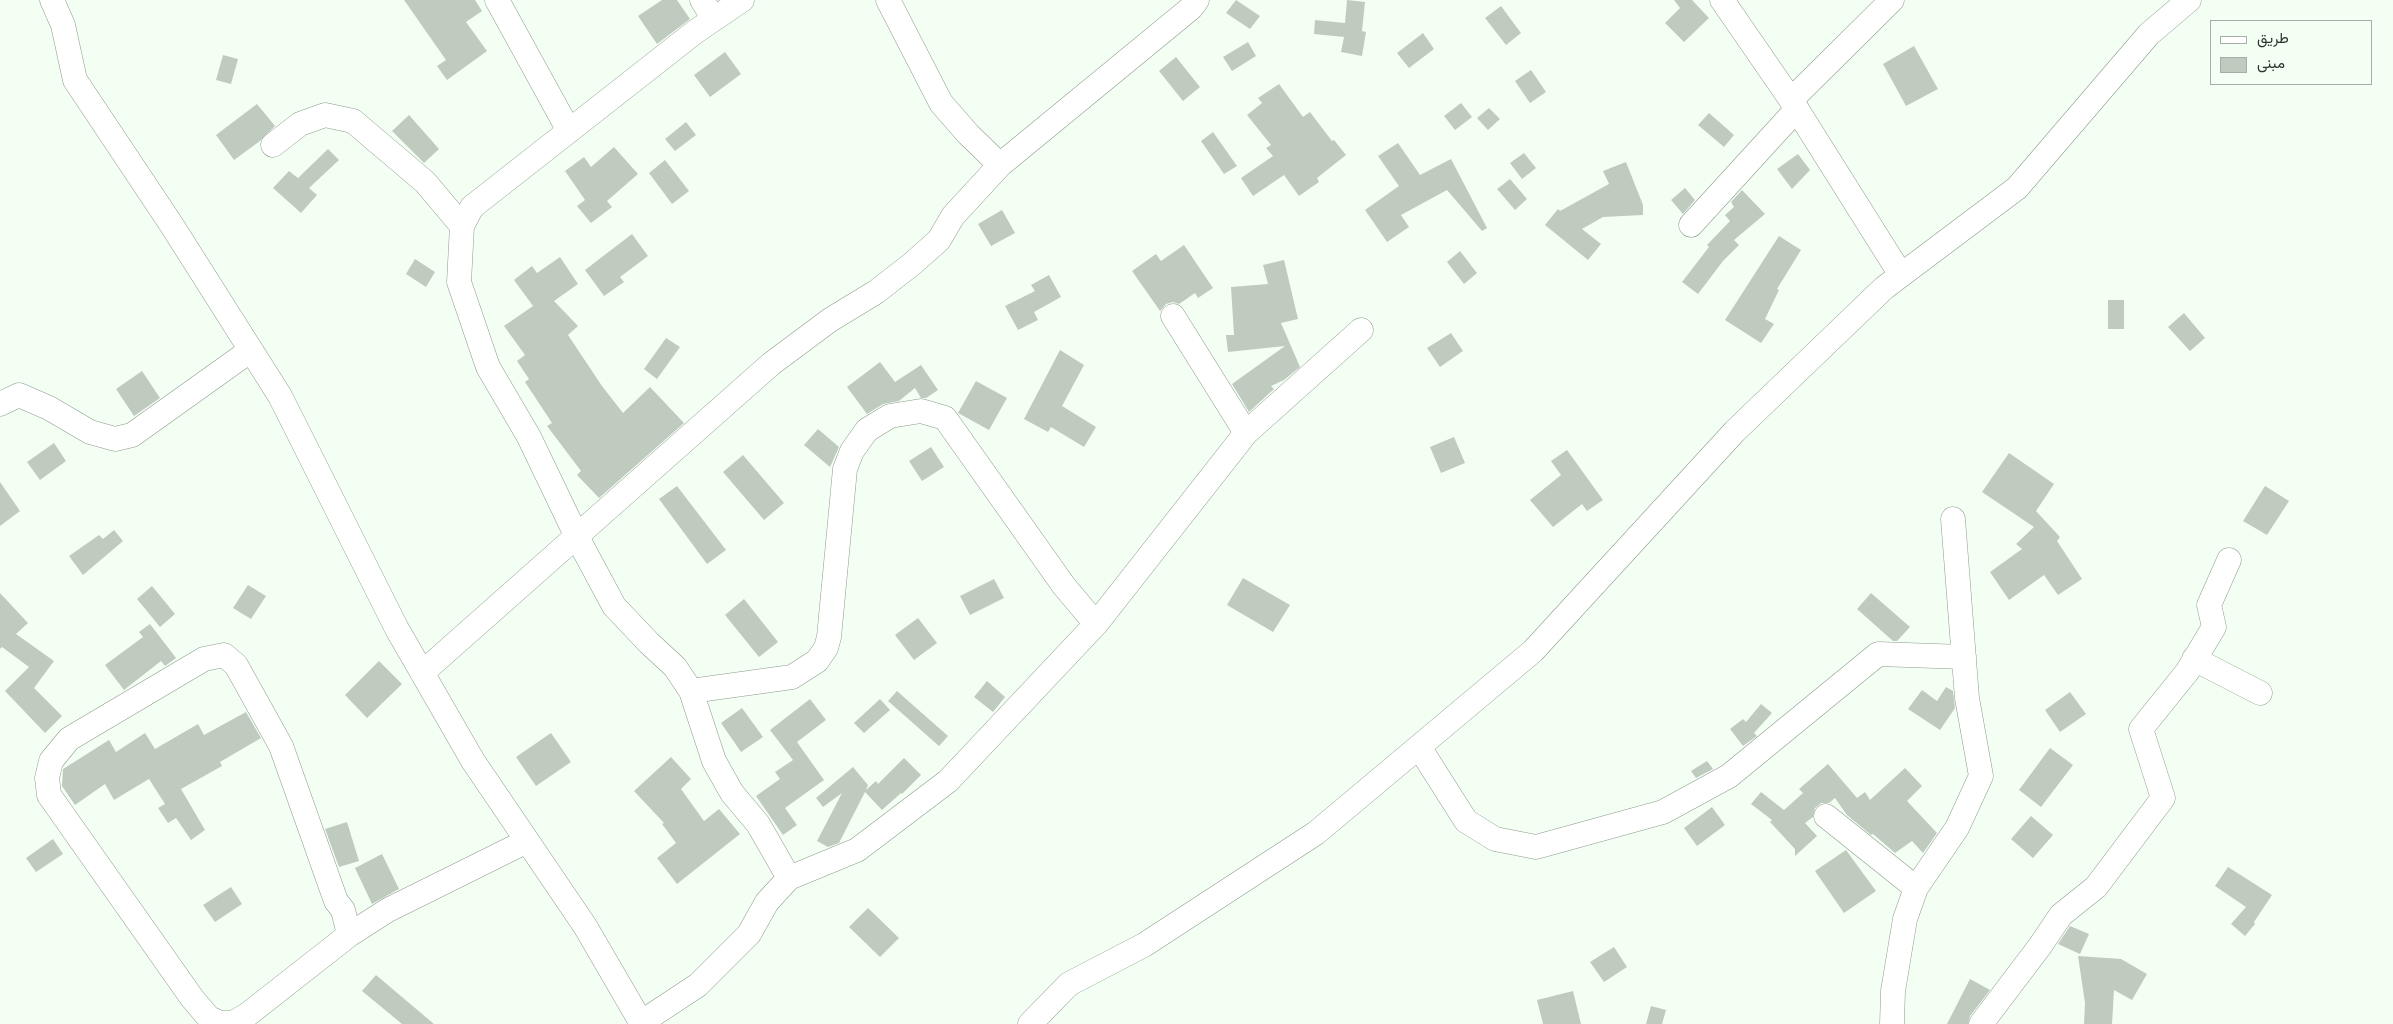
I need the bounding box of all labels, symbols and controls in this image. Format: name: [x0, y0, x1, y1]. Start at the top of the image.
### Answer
legend: [2210, 20, 2373, 85]
text: طريق: [2257, 28, 2289, 47]
text: مبنى: [2257, 53, 2285, 72]

